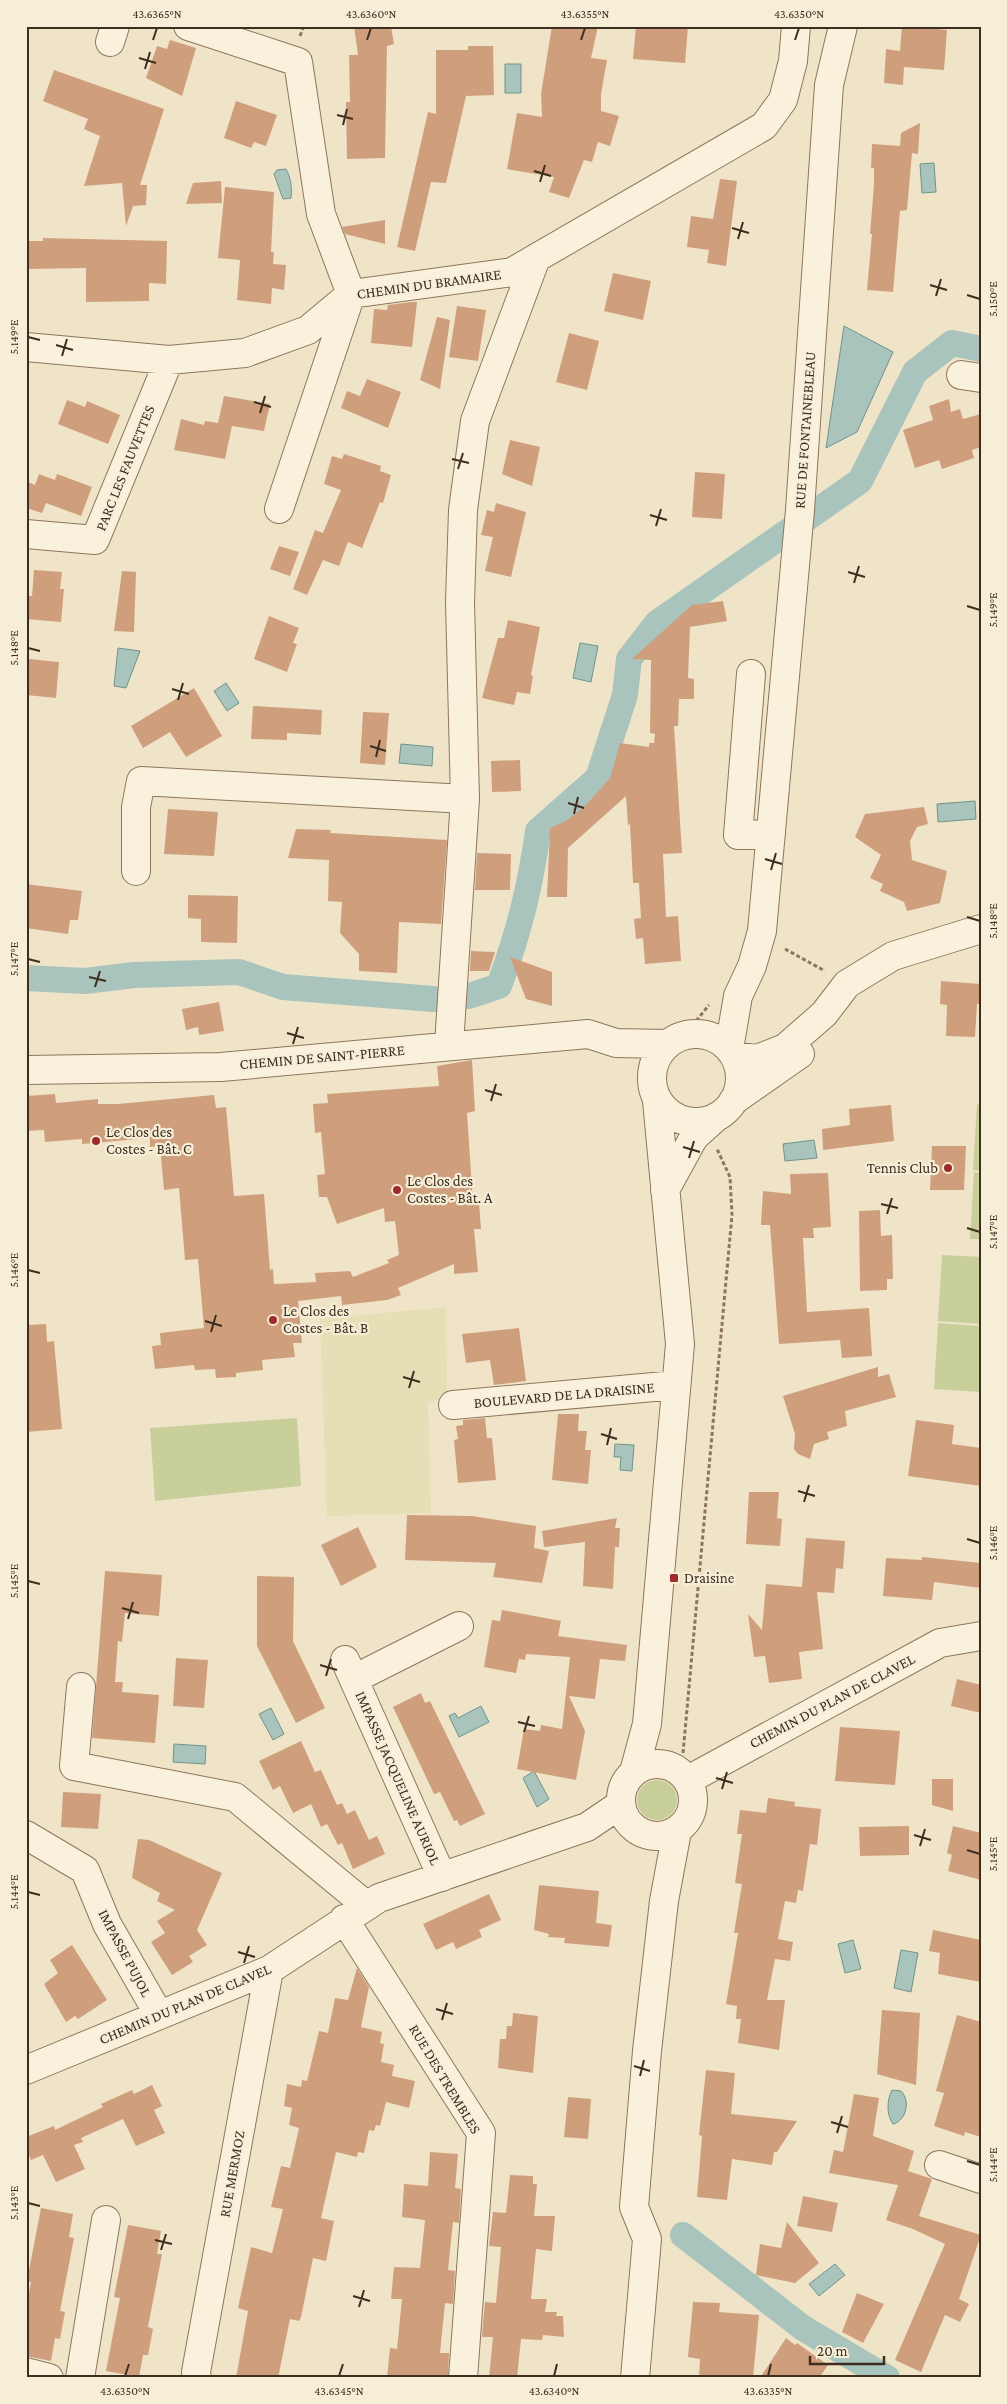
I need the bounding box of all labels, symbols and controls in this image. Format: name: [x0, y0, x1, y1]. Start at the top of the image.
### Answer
text: 43.6365°N: [132, 7, 182, 21]
text: 43.6360°N: [346, 7, 396, 21]
text: 43.6355°N: [561, 7, 610, 21]
text: 43.6350°N: [774, 7, 824, 21]
street label: CHEMIN DU BRAMAIRE: [356, 266, 502, 302]
text: 5.150°E: [986, 281, 1000, 317]
text: 5.149°E: [7, 319, 21, 355]
street label: RUE DE FONTAINEBLEAU: [792, 351, 818, 509]
street label: PARC LES FAUVETTES: [92, 403, 158, 533]
text: 5.149°E: [986, 592, 1000, 628]
text: 5.148°E: [7, 630, 21, 666]
text: 5.148°E: [986, 903, 1000, 939]
text: 5.147°E: [7, 941, 21, 976]
street label: CHEMIN DE SAINT-PIERRE: [239, 1042, 405, 1072]
place label: Le Clos des Costes - Bât. C: [106, 1124, 192, 1157]
marker: Le Clos des Costes - Bât. C: [90, 1135, 102, 1147]
place label: Tennis Club: [867, 1160, 938, 1176]
marker: Tennis Club: [942, 1162, 954, 1174]
place label: Le Clos des Costes - Bât. A: [407, 1173, 493, 1206]
marker: Le Clos des Costes - Bât. A: [391, 1184, 403, 1196]
text: 5.147°E: [986, 1214, 1000, 1249]
text: 5.146°E: [7, 1252, 21, 1287]
place label: Le Clos des Costes - Bât. B: [283, 1303, 368, 1336]
marker: Le Clos des Costes - Bât. B: [267, 1314, 279, 1326]
street label: BOULEVARD DE LA DRAISINE: [473, 1379, 655, 1411]
text: 5.146°E: [986, 1525, 1000, 1560]
text: 5.145°E: [7, 1563, 21, 1598]
place label: Draisine: [684, 1570, 735, 1586]
marker: Draisine: [668, 1572, 680, 1584]
street label: CHEMIN DU PLAN DE CLAVEL: [747, 1650, 918, 1751]
street label: IMPASSE JACQUELINE AURIOL: [351, 1689, 444, 1868]
text: 5.145°E: [986, 1836, 1000, 1871]
text: 5.144°E: [7, 1874, 21, 1910]
street label: IMPASSE PUJOL: [94, 1907, 155, 2000]
street label: CHEMIN DU PLAN DE CLAVEL: [97, 1960, 274, 2048]
street label: RUE DES TREMBLES: [406, 2021, 484, 2137]
street label: RUE MERMOZ: [216, 2129, 248, 2219]
text: 5.144°E: [986, 2147, 1000, 2183]
text: 5.143°E: [7, 2185, 21, 2220]
scale bar: [810, 2334, 883, 2366]
text: 20 m: [817, 2343, 848, 2359]
text: 43.6350°N: [100, 2384, 150, 2398]
text: 43.6345°N: [314, 2384, 364, 2398]
text: 43.6340°N: [529, 2384, 579, 2398]
text: 43.6335°N: [744, 2384, 793, 2398]

